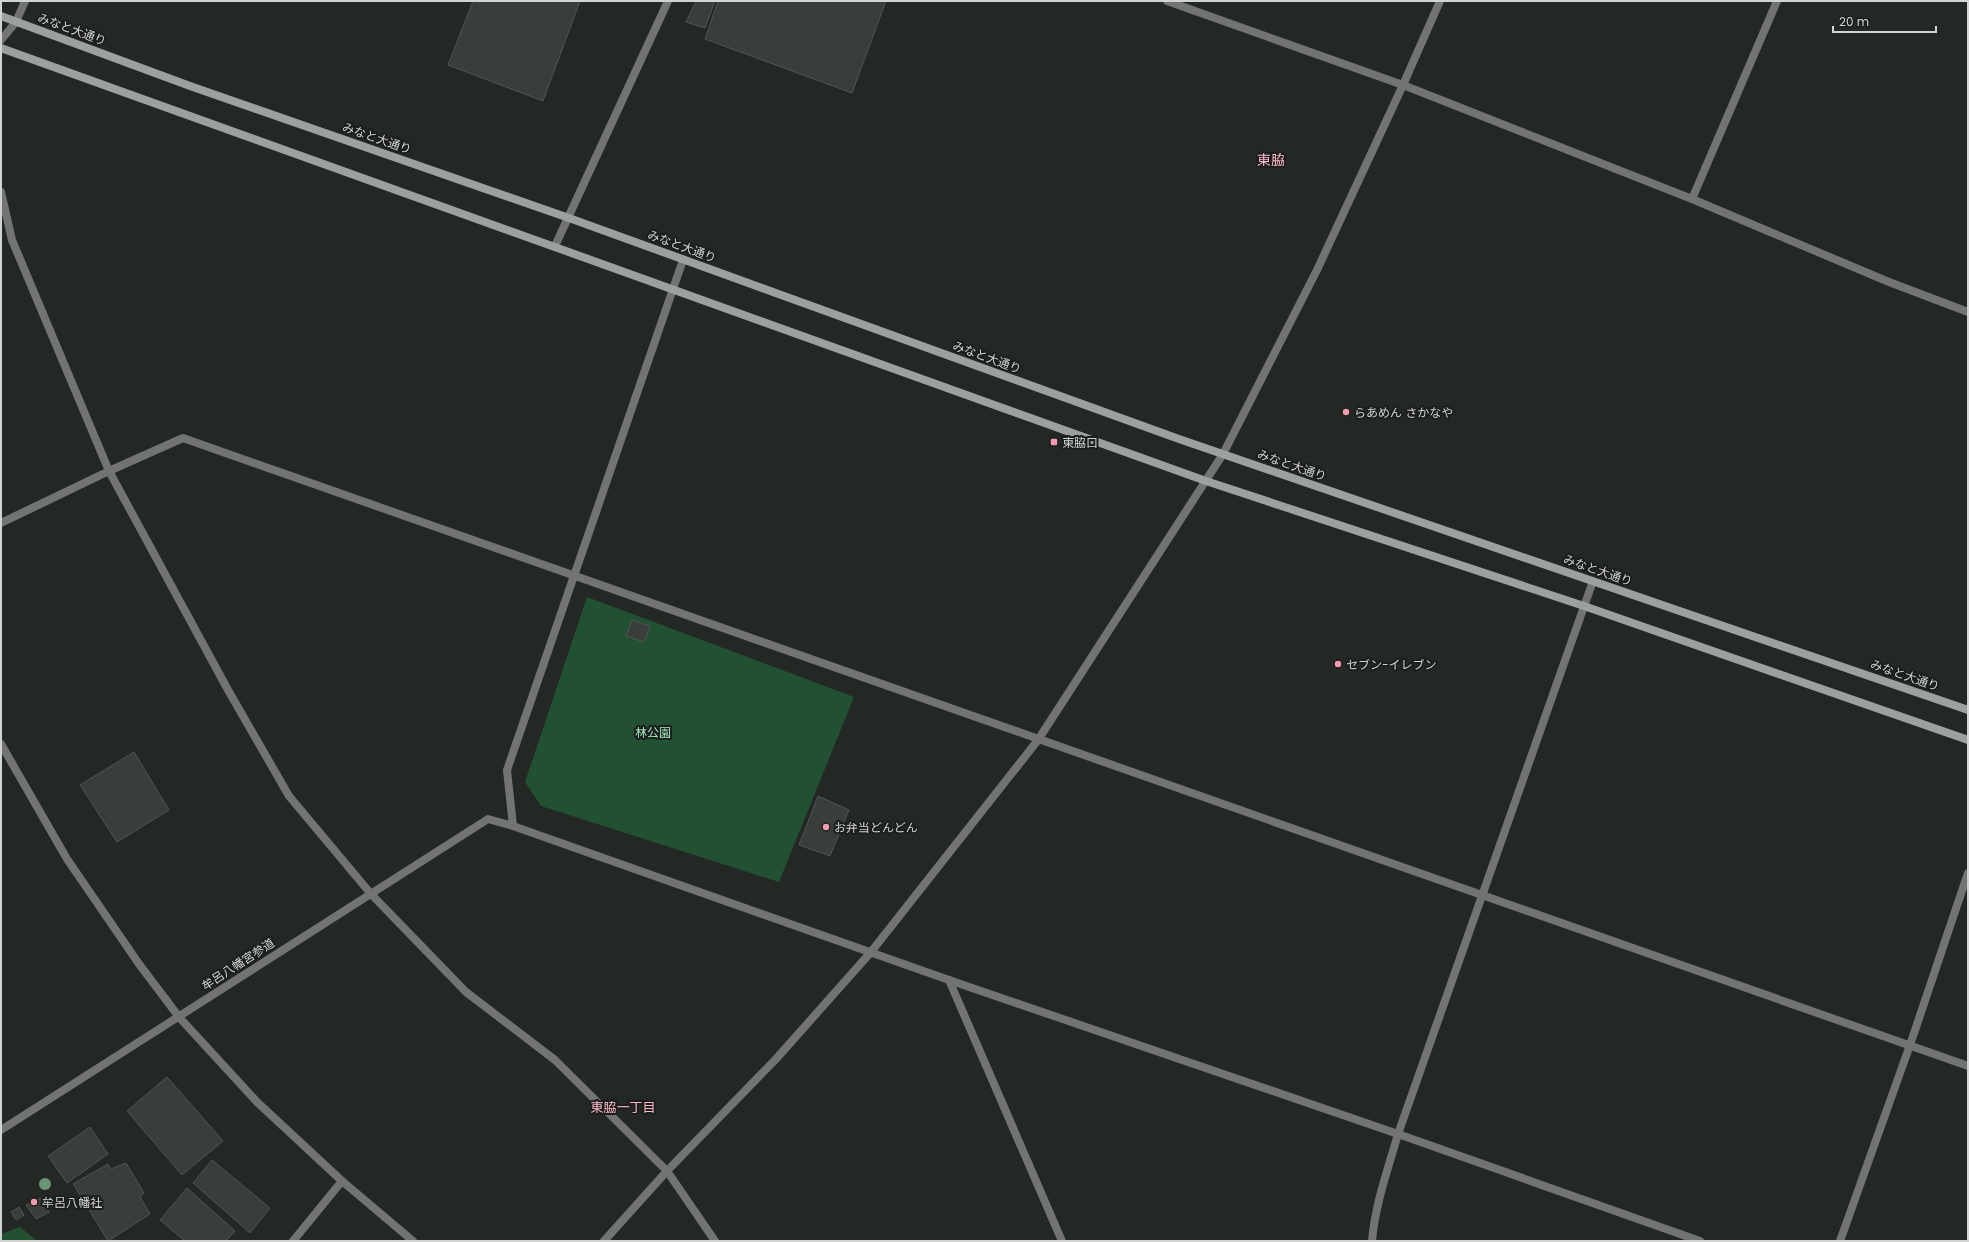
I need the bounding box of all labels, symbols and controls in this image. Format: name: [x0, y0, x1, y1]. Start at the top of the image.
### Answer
scale bar: [1833, 8, 1936, 34]
street label: みなと大通り: [35, 9, 109, 49]
text: 20 m: [1839, 13, 1869, 30]
street label: みなと大通り: [340, 118, 414, 158]
district label: 東脇: [1257, 150, 1285, 170]
street label: みなと大通り: [645, 226, 719, 266]
street label: みなと大通り: [950, 337, 1024, 377]
place label: らあめん さかなや: [1354, 404, 1453, 421]
marker: らあめん さかなや: [1341, 407, 1351, 417]
place label: 東脇口: [1062, 434, 1098, 451]
marker: 東脇口: [1049, 437, 1059, 447]
street label: みなと大通り: [1255, 445, 1329, 485]
street label: みなと大通り: [1561, 550, 1635, 590]
street label: みなと大通り: [1868, 655, 1942, 695]
place label: セブン-イレブン: [1346, 656, 1437, 673]
marker: セブン-イレブン: [1333, 659, 1343, 669]
park label: 林公園: [635, 724, 671, 741]
place label: お弁当どんどん: [834, 819, 918, 836]
marker: お弁当どんどん: [821, 822, 831, 832]
street label: 牟呂八幡宮参道: [198, 934, 278, 994]
district label: 東脇一丁目: [590, 1098, 656, 1117]
place label: 牟呂八幡社: [42, 1194, 102, 1211]
marker: 牟呂八幡社: [29, 1197, 39, 1207]

